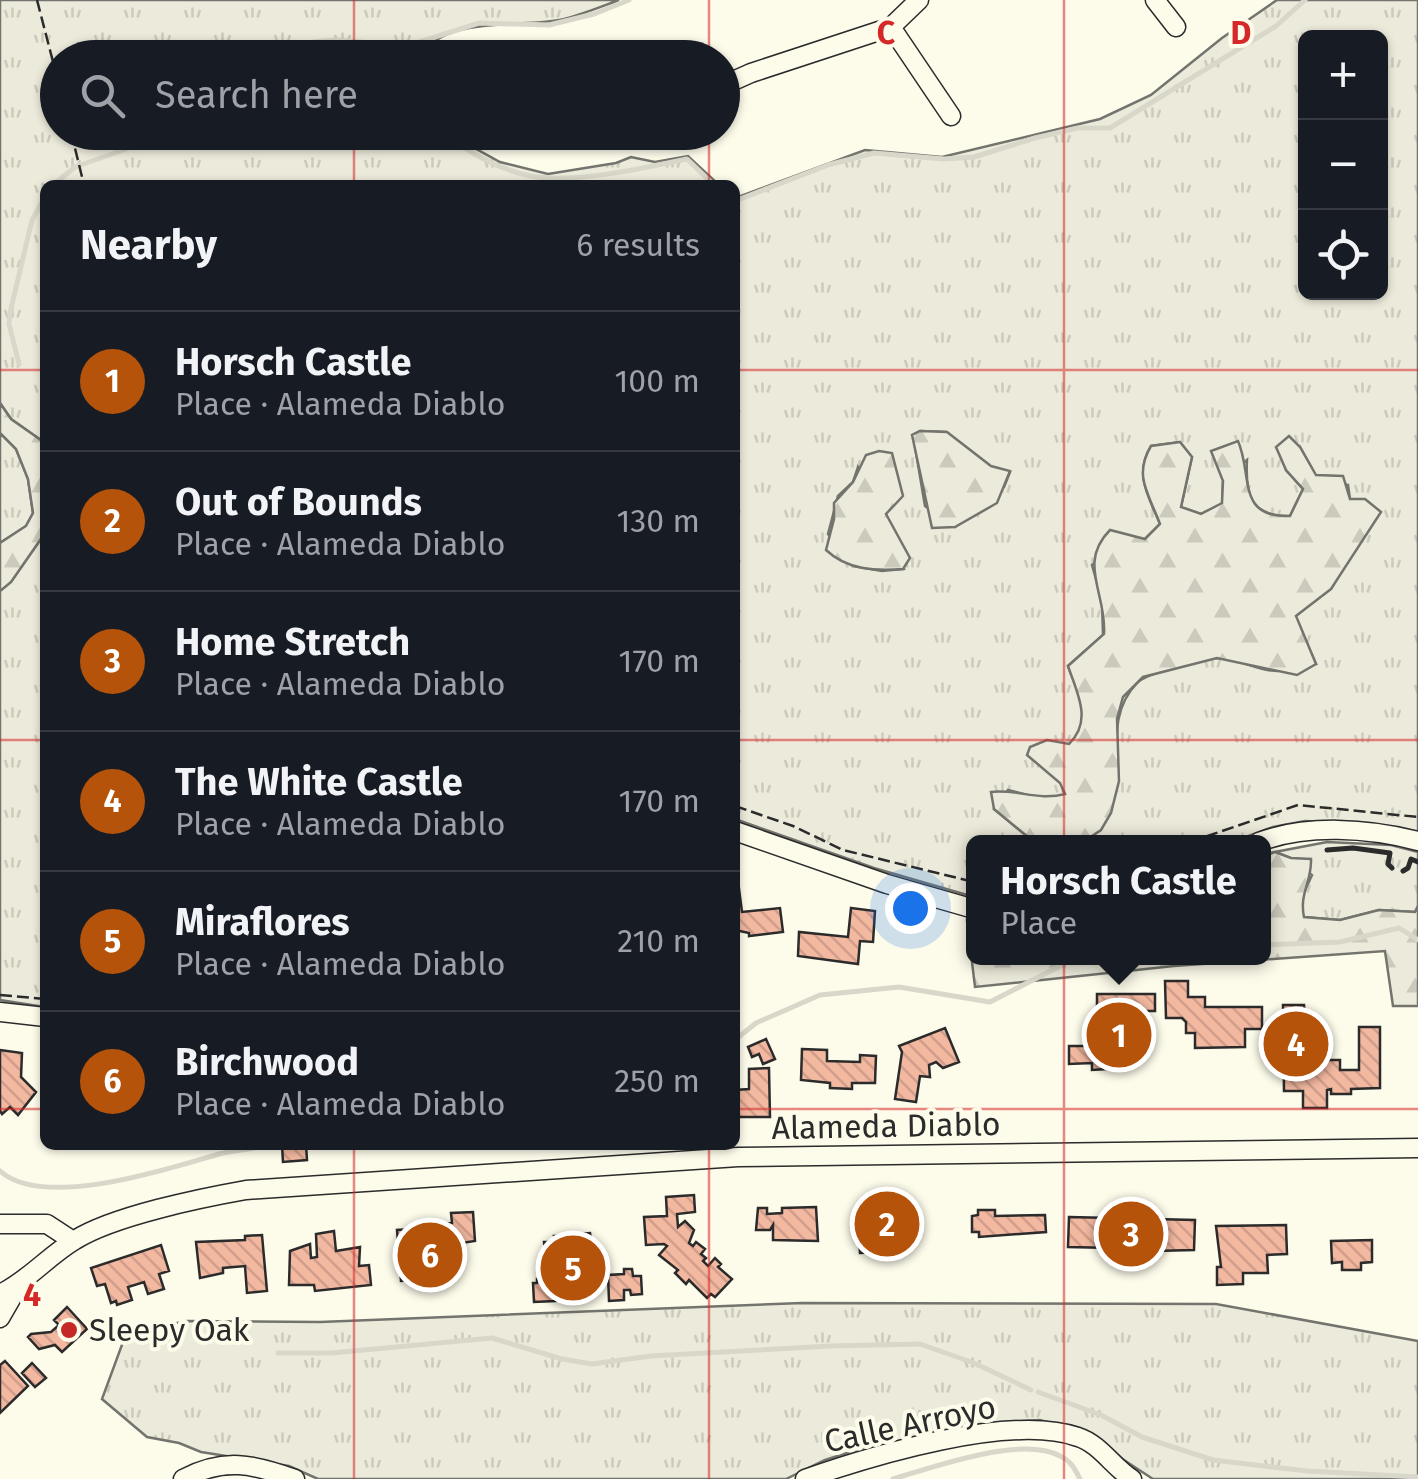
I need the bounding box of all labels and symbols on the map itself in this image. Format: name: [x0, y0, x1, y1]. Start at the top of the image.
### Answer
text: C: [877, 14, 896, 52]
text: D: [1231, 14, 1251, 52]
your location: [885, 883, 936, 934]
pin: 1: [1086, 998, 1152, 1072]
pin: 4: [1264, 1006, 1328, 1082]
street label: Alameda Diablo: [771, 1105, 1001, 1147]
pin: 2: [854, 1186, 920, 1262]
pin: 3: [1098, 1196, 1164, 1272]
pin: 6: [398, 1218, 462, 1292]
pin: 5: [540, 1230, 606, 1306]
text: 4: [23, 1276, 41, 1314]
place label: Sleepy Oak: [89, 1311, 250, 1349]
marker: Sleepy Oak: [58, 1319, 80, 1341]
street label: Calle Arroyo: [821, 1387, 999, 1461]

